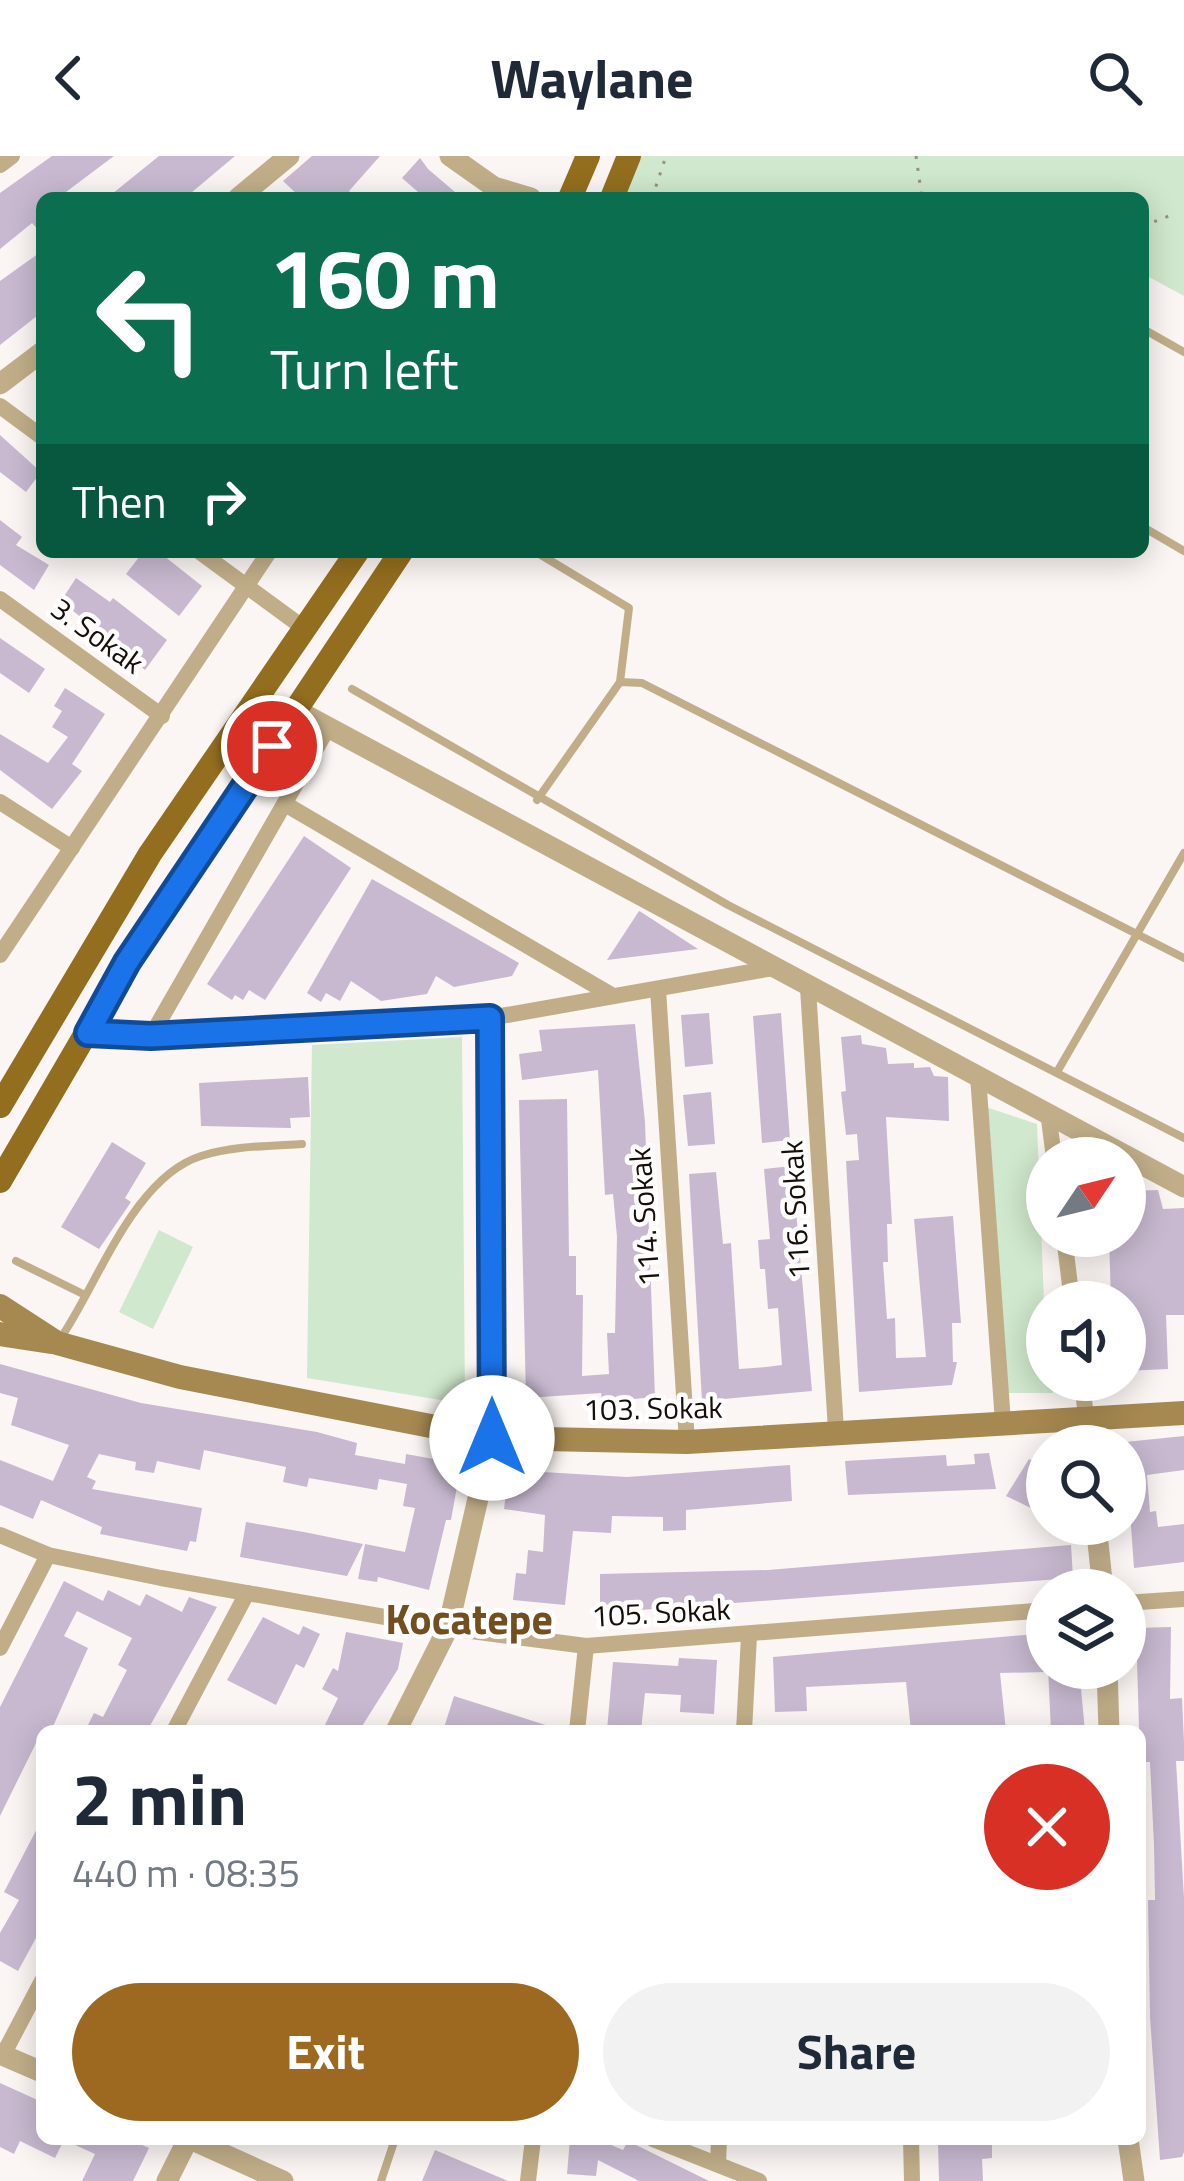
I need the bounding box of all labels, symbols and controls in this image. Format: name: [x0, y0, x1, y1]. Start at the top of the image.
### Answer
text: Waylane: [490, 37, 694, 119]
icon: back: [36, 45, 102, 111]
icon: search: [1082, 45, 1148, 111]
text: 160 m: [270, 213, 500, 341]
icon: left: [72, 240, 228, 396]
text: Turn left: [270, 328, 459, 410]
text: Then: [72, 467, 167, 535]
icon: right: [191, 468, 257, 534]
street label: 3. Sokak: [41, 586, 154, 685]
pin: [221, 695, 323, 797]
icon: arrive: [239, 713, 305, 779]
north arrow: [1026, 1137, 1146, 1257]
map controls: [1026, 1137, 1146, 1689]
street label: 116. Sokak: [768, 1139, 822, 1281]
street label: 114. Sokak: [616, 1146, 672, 1288]
button: sound: [1026, 1281, 1146, 1401]
position arrow: [429, 1375, 555, 1501]
street label: 103. Sokak: [583, 1384, 723, 1432]
button: search: [1026, 1425, 1146, 1545]
button: layers: [1026, 1569, 1146, 1689]
street label: 105. Sokak: [590, 1585, 732, 1639]
district label: Kocatepe: [385, 1586, 553, 1650]
text: 2 min: [72, 1743, 247, 1853]
button: close: [984, 1764, 1110, 1890]
text: 440 m · 08:35: [72, 1843, 300, 1902]
button: Exit: [72, 1983, 579, 2121]
button: Share: [603, 1983, 1110, 2121]

